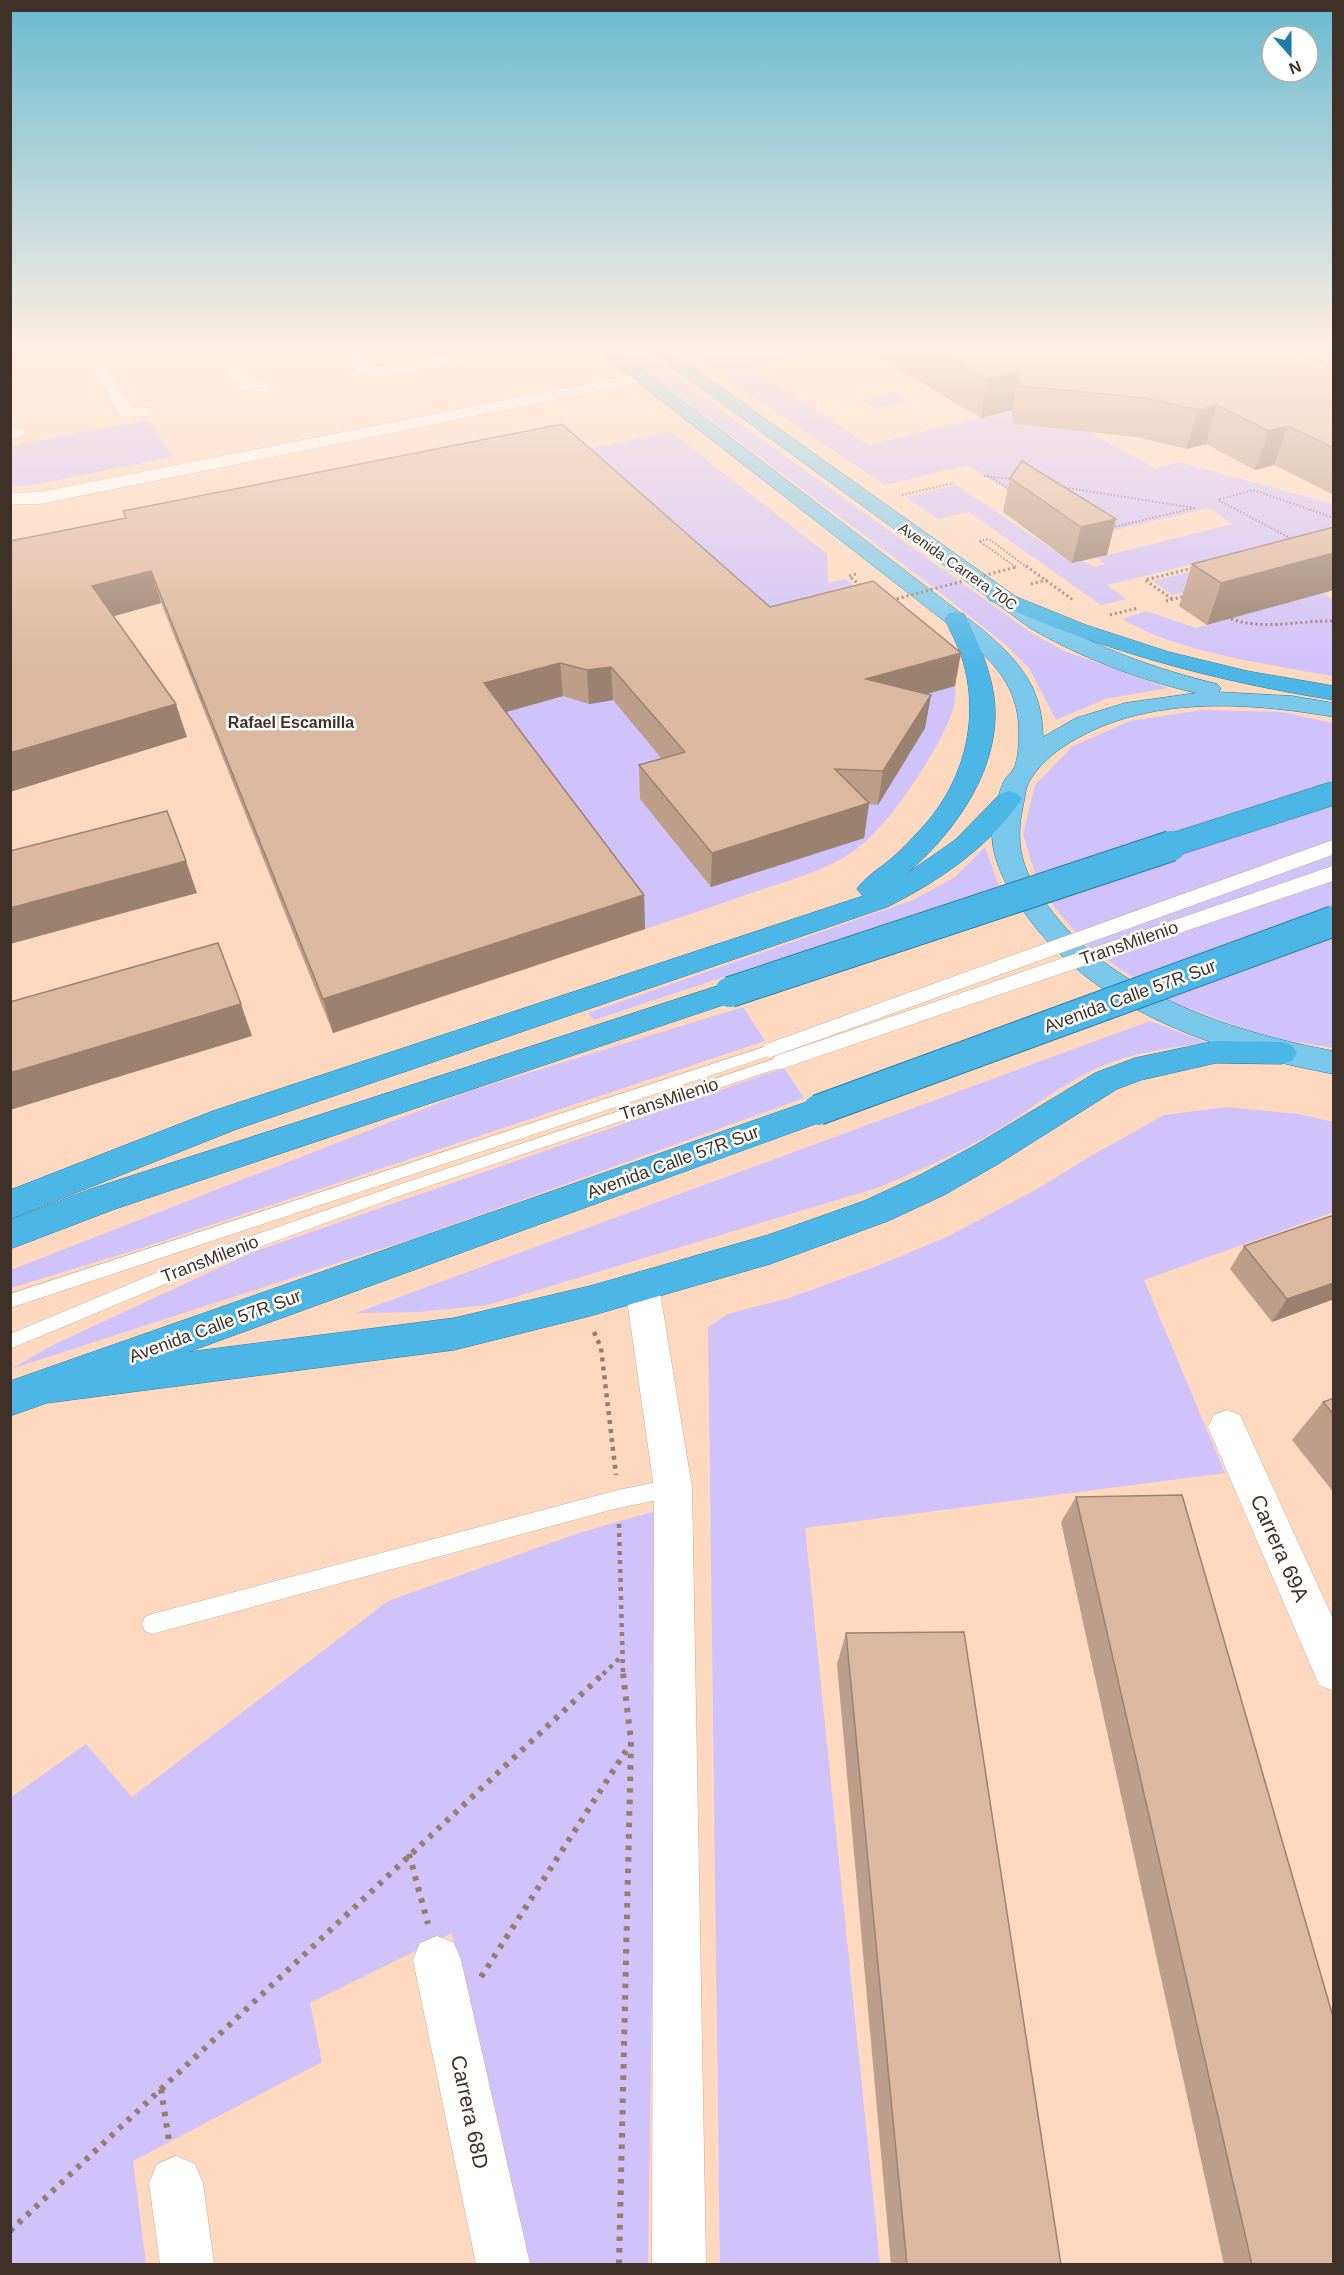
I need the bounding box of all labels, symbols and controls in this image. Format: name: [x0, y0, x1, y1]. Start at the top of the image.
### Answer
north arrow: [1260, 24, 1320, 84]
text: N: [1287, 58, 1304, 78]
street label: Avenida Carrera 70C: [896, 519, 1021, 613]
district label: Rafael Escamilla: [228, 714, 354, 731]
street label: TransMilenio: [1077, 917, 1181, 969]
street label: Avenida Calle 57R Sur: [1041, 956, 1219, 1036]
street label: TransMilenio: [617, 1074, 721, 1124]
street label: Avenida Calle 57R Sur: [584, 1122, 762, 1202]
street label: TransMilenio: [159, 1231, 261, 1287]
street label: Avenida Calle 57R Sur: [126, 1286, 304, 1366]
street label: Carrera 69A: [1246, 1491, 1314, 1605]
street label: Carrera 68D: [447, 2053, 493, 2171]

